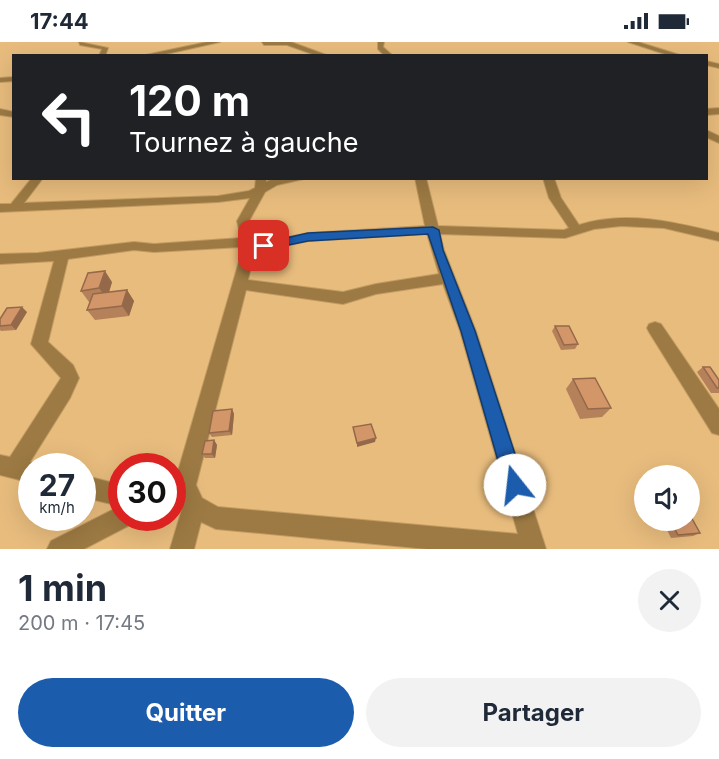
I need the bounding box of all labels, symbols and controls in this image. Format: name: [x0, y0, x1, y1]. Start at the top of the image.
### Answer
text: 17:44: [30, 8, 89, 34]
text: 120 m: [129, 75, 250, 126]
icon: left: [30, 78, 108, 156]
text: Tournez à gauche: [129, 126, 358, 159]
pin: [238, 220, 289, 271]
icon: arrive: [247, 229, 280, 262]
speed limit sign: 30: [108, 453, 186, 531]
position arrow: [483, 453, 547, 517]
map controls: [634, 465, 700, 531]
button: sound: [634, 465, 700, 531]
text: 27: [39, 467, 75, 503]
text: km/h: [39, 498, 75, 517]
text: 1 min: [18, 566, 107, 610]
button: close: [638, 569, 701, 632]
text: 200 m · 17:45: [18, 611, 145, 635]
button: Quitter: [18, 678, 354, 747]
button: Partager: [366, 678, 701, 747]

